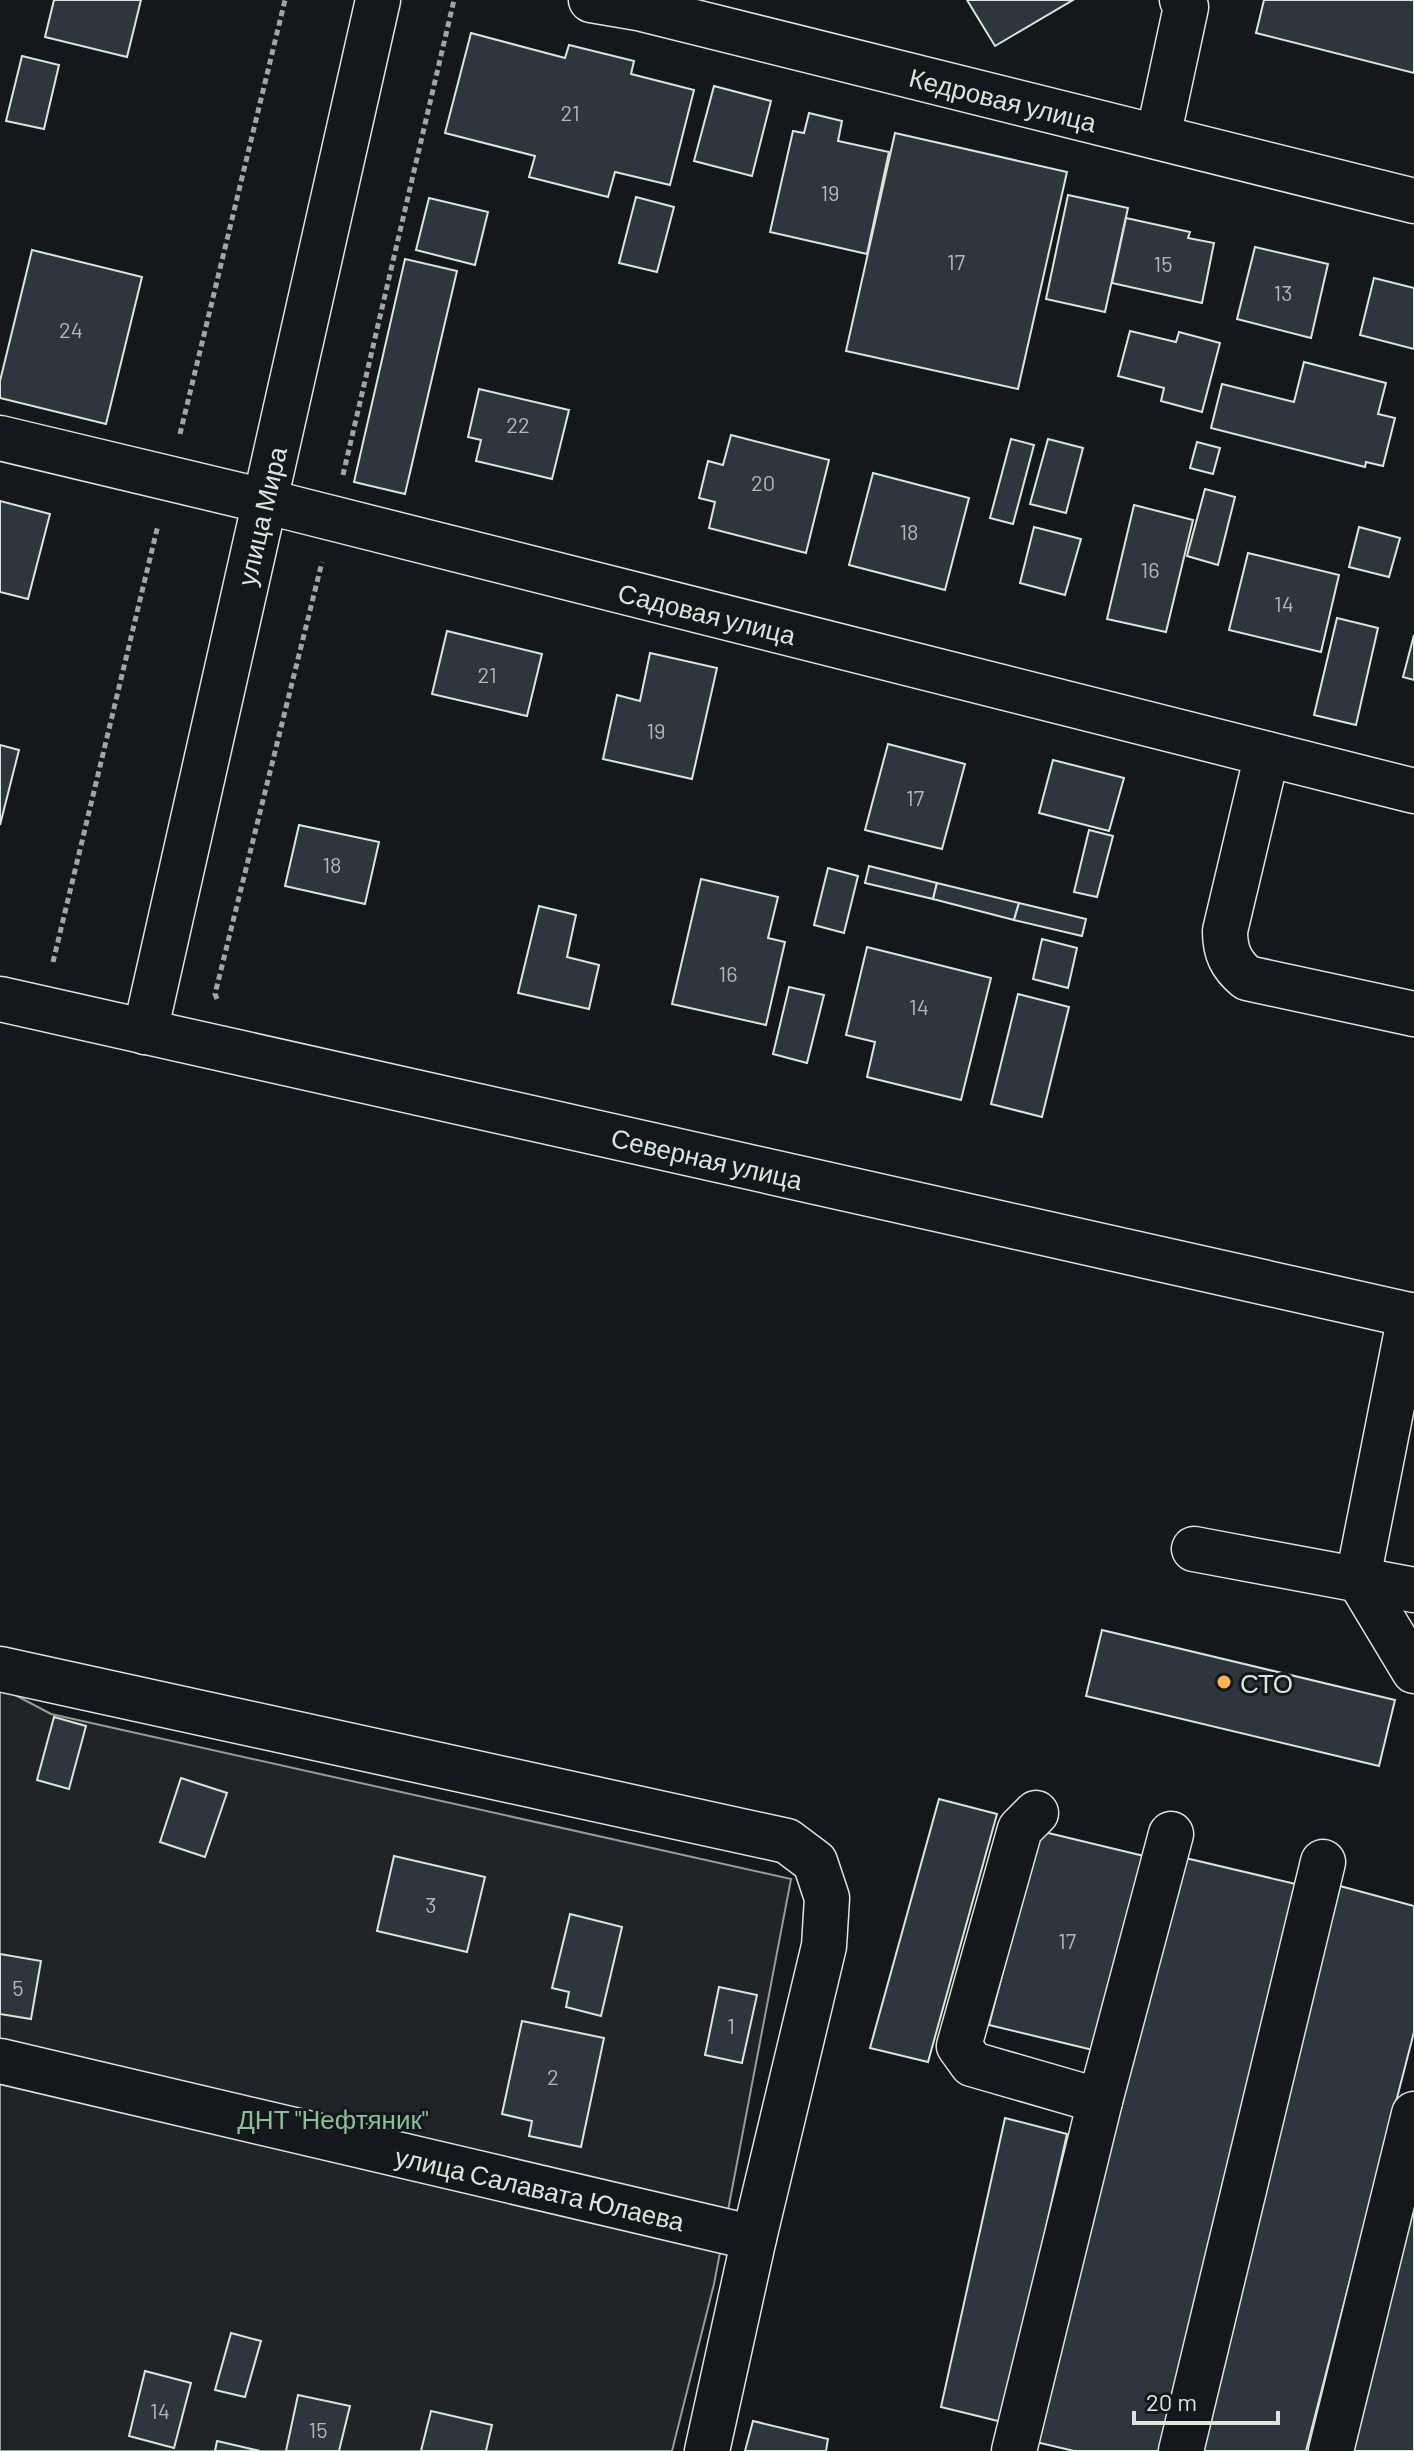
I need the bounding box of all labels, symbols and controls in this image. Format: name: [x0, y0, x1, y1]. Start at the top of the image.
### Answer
street label: Кедровая улица: [906, 61, 1100, 137]
house number: 21: [560, 99, 580, 125]
house number: 19: [820, 179, 840, 205]
house number: 17: [947, 248, 965, 274]
house number: 15: [1153, 250, 1173, 276]
house number: 13: [1273, 279, 1293, 305]
house number: 24: [59, 316, 83, 342]
house number: 22: [506, 411, 530, 437]
street label: улица Мира: [230, 443, 292, 589]
house number: 20: [751, 469, 775, 495]
house number: 18: [899, 518, 919, 544]
house number: 16: [1140, 556, 1160, 582]
street label: Садовая улица: [615, 576, 800, 650]
house number: 14: [1274, 590, 1294, 616]
house number: 21: [477, 661, 497, 687]
house number: 19: [646, 717, 666, 743]
house number: 17: [906, 784, 924, 810]
house number: 18: [322, 851, 342, 877]
house number: 16: [718, 960, 738, 986]
house number: 14: [909, 993, 929, 1019]
street label: Северная улица: [608, 1121, 806, 1195]
place label: СТО: [1240, 1667, 1293, 1698]
marker: СТО: [1215, 1673, 1233, 1691]
house number: 3: [425, 1891, 437, 1917]
house number: 17: [1058, 1927, 1076, 1953]
house number: 5: [12, 1974, 24, 2000]
house number: 1: [727, 2012, 735, 2038]
house number: 2: [547, 2063, 559, 2089]
park label: ДНТ "Нефтяник": [237, 2103, 429, 2134]
street label: улица Салавата Юлаева: [392, 2140, 688, 2236]
scale bar: [1134, 2375, 1278, 2425]
text: 20 m: [1146, 2387, 1197, 2416]
house number: 14: [150, 2397, 170, 2423]
house number: 15: [308, 2416, 328, 2442]

